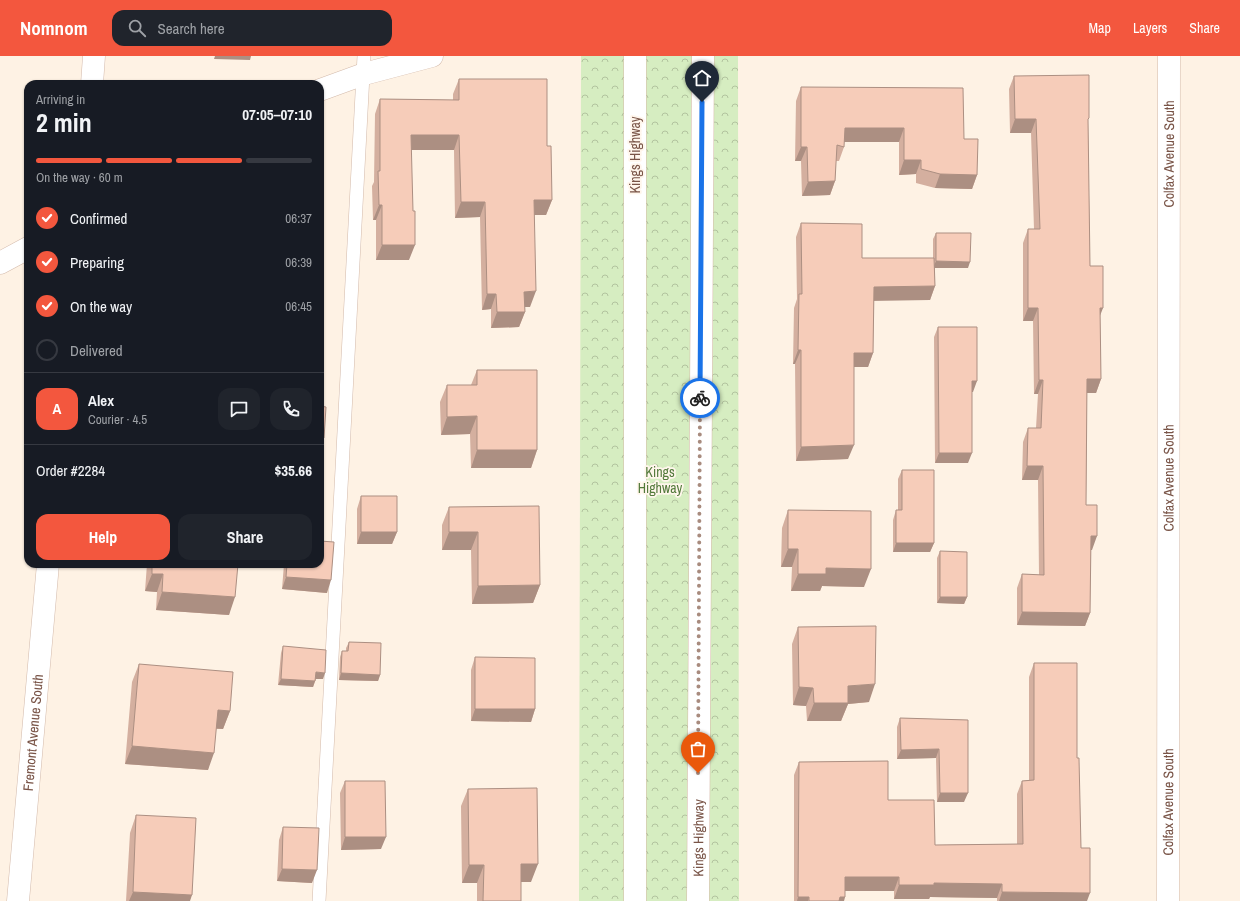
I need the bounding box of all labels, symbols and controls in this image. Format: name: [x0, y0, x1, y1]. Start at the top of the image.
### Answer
search box: [112, 10, 392, 46]
text: Nomnom: [20, 15, 88, 41]
icon: search: [126, 17, 148, 39]
text: Search here: [158, 18, 225, 39]
text: Map: [1089, 19, 1111, 37]
text: Layers: [1133, 19, 1167, 37]
text: Share: [1189, 19, 1220, 37]
pin: [685, 61, 719, 102]
icon: home: [691, 67, 713, 89]
text: Arriving in: [36, 91, 85, 108]
street label: Colfax Avenue South: [1160, 100, 1178, 208]
text: 07:05–07:10: [242, 104, 312, 125]
text: 2 min: [36, 105, 92, 140]
street label: Kings Highway: [626, 116, 644, 194]
text: On the way · 60 m: [36, 169, 123, 186]
icon: check: [36, 207, 58, 229]
text: Confirmed: [70, 208, 127, 229]
text: 06:37: [285, 210, 312, 227]
icon: check: [36, 251, 58, 273]
text: Preparing: [70, 252, 124, 273]
text: 06:39: [285, 254, 312, 271]
icon: check: [36, 295, 58, 317]
text: On the way: [70, 296, 132, 317]
text: 06:45: [285, 298, 312, 315]
text: Delivered: [70, 340, 123, 361]
courier: [680, 378, 720, 418]
icon: bike: [689, 387, 711, 409]
button: chat: [218, 388, 260, 430]
button: phone: [270, 388, 312, 430]
text: Alex: [88, 390, 114, 411]
text: A: [53, 398, 61, 419]
text: Courier · 4.5: [88, 411, 147, 428]
street label: Colfax Avenue South: [1159, 424, 1178, 532]
text: Order #2284: [36, 460, 105, 481]
text: $35.66: [274, 460, 312, 481]
park label: Kings Highway: [638, 463, 683, 497]
button: Help: [36, 514, 170, 560]
button: Share: [178, 514, 312, 560]
street label: Fremont Avenue South: [19, 673, 47, 792]
pin: [681, 732, 715, 773]
icon: bag: [687, 738, 709, 760]
street label: Colfax Avenue South: [1159, 748, 1177, 856]
street label: Kings Highway: [689, 799, 708, 877]

